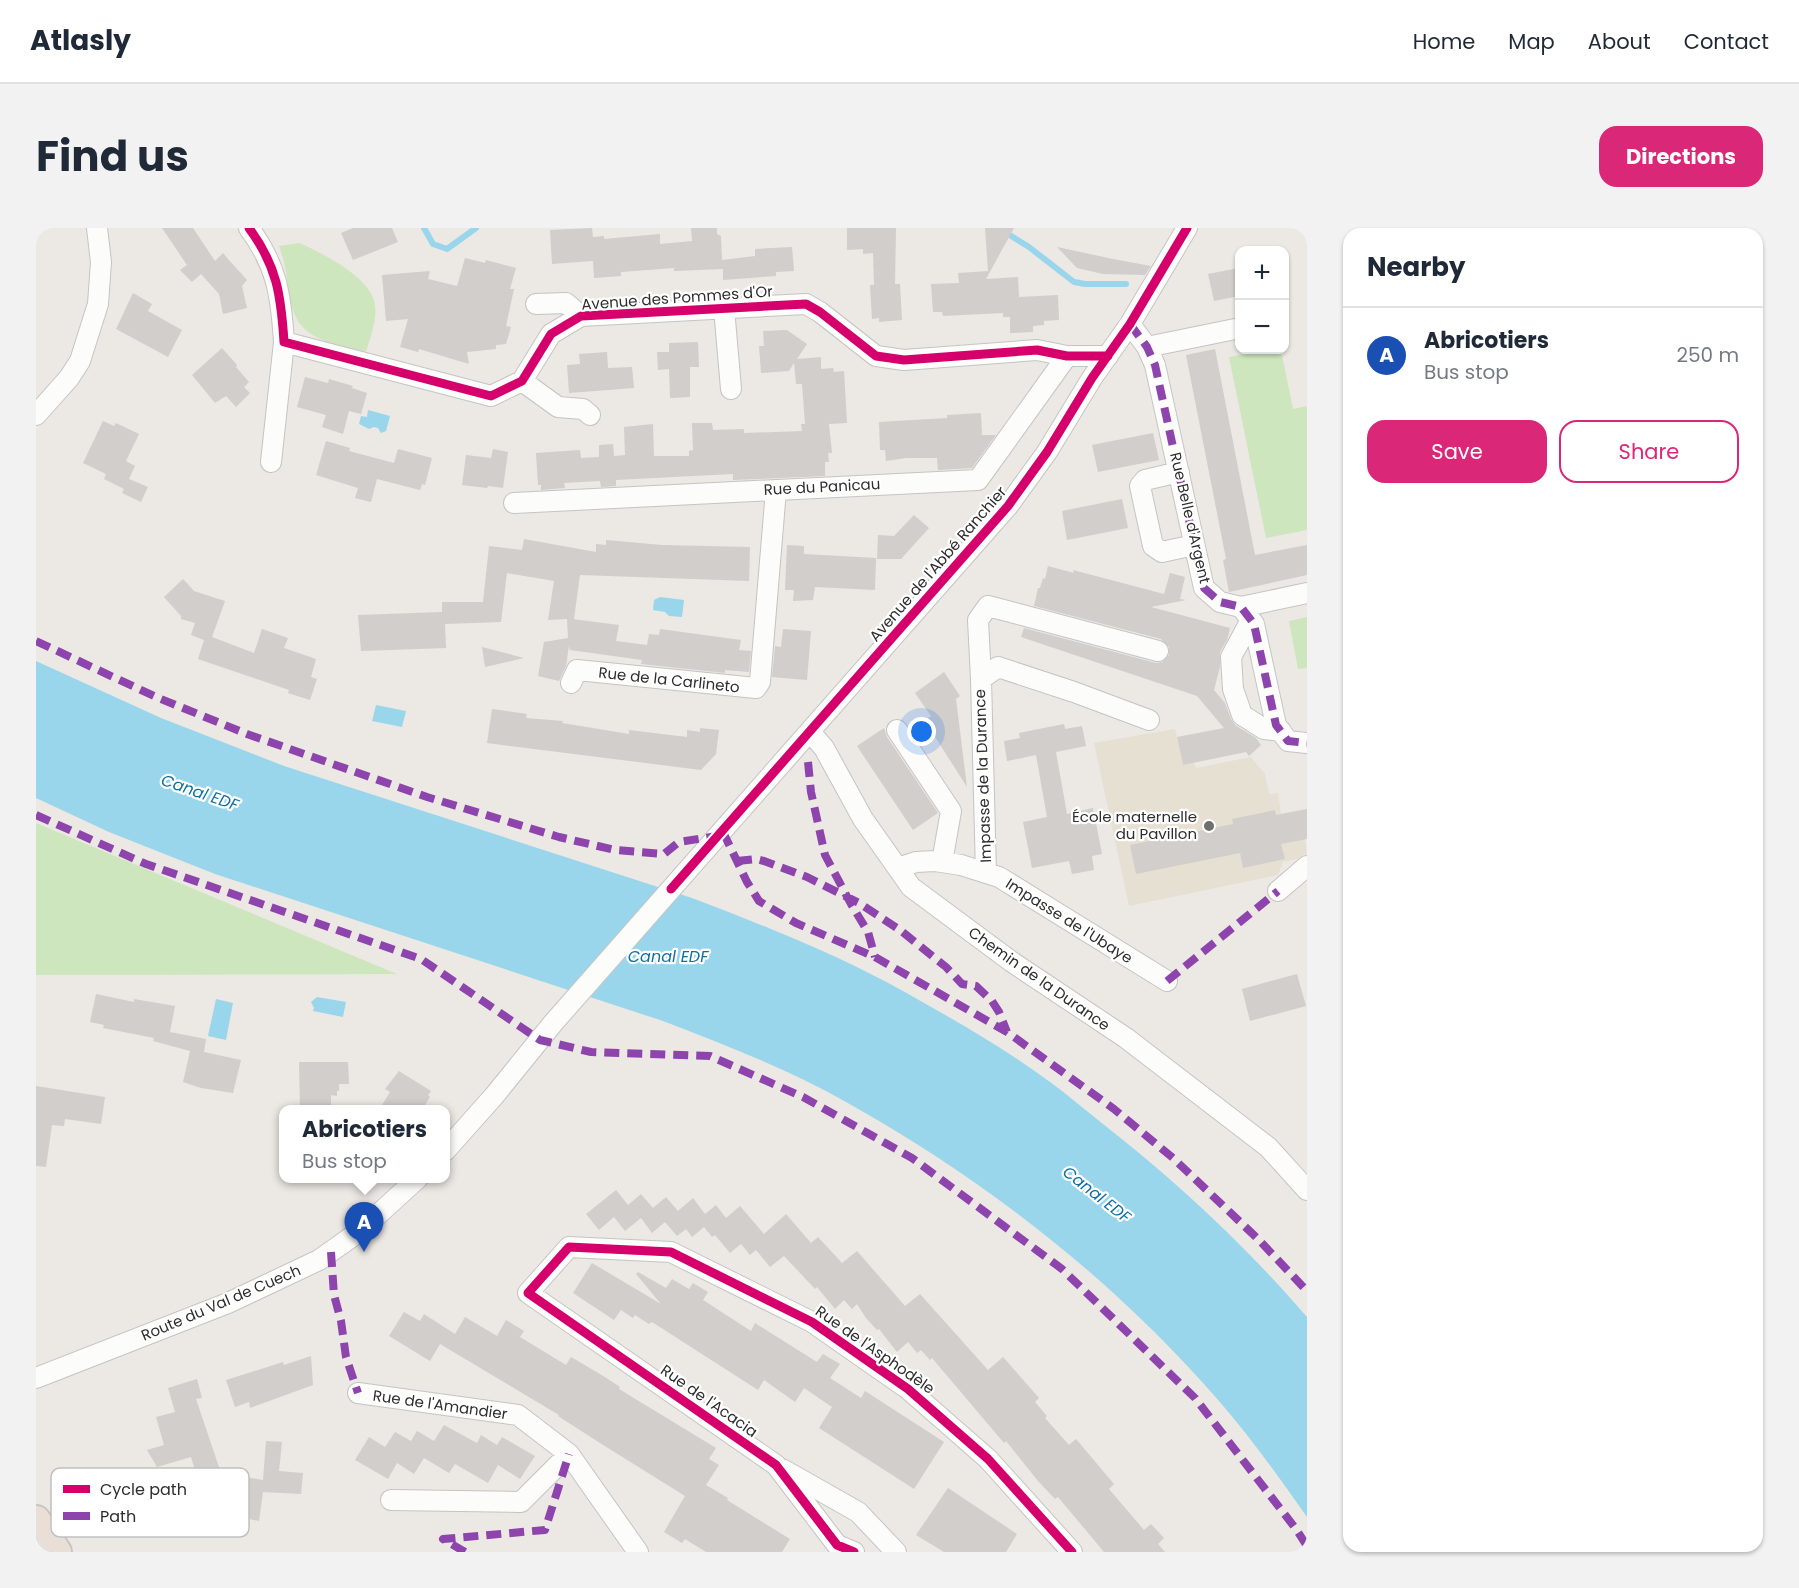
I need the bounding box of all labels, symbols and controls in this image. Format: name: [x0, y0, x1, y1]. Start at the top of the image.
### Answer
text: Atlasly: [30, 21, 131, 60]
text: Home: [1413, 27, 1475, 56]
text: Map: [1508, 27, 1555, 56]
text: About: [1588, 27, 1651, 56]
text: Contact: [1684, 27, 1769, 56]
button: Directions: [1599, 126, 1763, 187]
text: Find us: [36, 127, 189, 186]
map controls: [1235, 246, 1289, 354]
button: +: [1235, 246, 1289, 300]
text: Nearby: [1367, 249, 1465, 285]
street label: Avenue des Pommes d'Or: [581, 280, 774, 315]
button: −: [1235, 300, 1289, 354]
text: Abricotiers: [1424, 325, 1549, 356]
text: A: [1379, 341, 1394, 369]
text: 250 m: [1676, 341, 1739, 369]
text: Bus stop: [1424, 358, 1509, 386]
button: Save: [1367, 420, 1547, 483]
button: Share: [1559, 420, 1739, 483]
street label: Rue Belle d'Argent: [1165, 450, 1216, 586]
street label: Rue du Panicau: [763, 473, 881, 500]
street label: Avenue de l'Abbé Ranchier: [864, 481, 1011, 646]
street label: Rue de la Carlineto: [597, 662, 741, 697]
street label: Impasse de la Durance: [969, 689, 996, 863]
your location: [907, 717, 936, 746]
water label: Canal EDF: [158, 768, 243, 817]
place label: École maternelle du Pavillon: [1072, 806, 1197, 844]
marker: École maternelle du Pavillon: [1202, 819, 1216, 833]
street label: Impasse de l'Ubaye: [1002, 873, 1137, 968]
street label: Chemin de la Durance: [964, 922, 1114, 1036]
water label: Canal EDF: [628, 945, 709, 968]
popup: [279, 1105, 450, 1183]
text: Abricotiers: [302, 1114, 427, 1145]
text: Bus stop: [302, 1147, 387, 1175]
water label: Canal EDF: [1058, 1161, 1136, 1229]
pin: A: [344, 1202, 384, 1252]
street label: Route du Val de Cuech: [138, 1259, 304, 1346]
street label: Rue de l'Asphodèle: [811, 1300, 939, 1399]
street label: Rue de l'Acacia: [657, 1359, 762, 1442]
street label: Rue de l'Amandier: [371, 1385, 509, 1424]
legend: [51, 1468, 249, 1537]
text: Cycle path: [100, 1478, 187, 1501]
text: Path: [100, 1505, 136, 1528]

